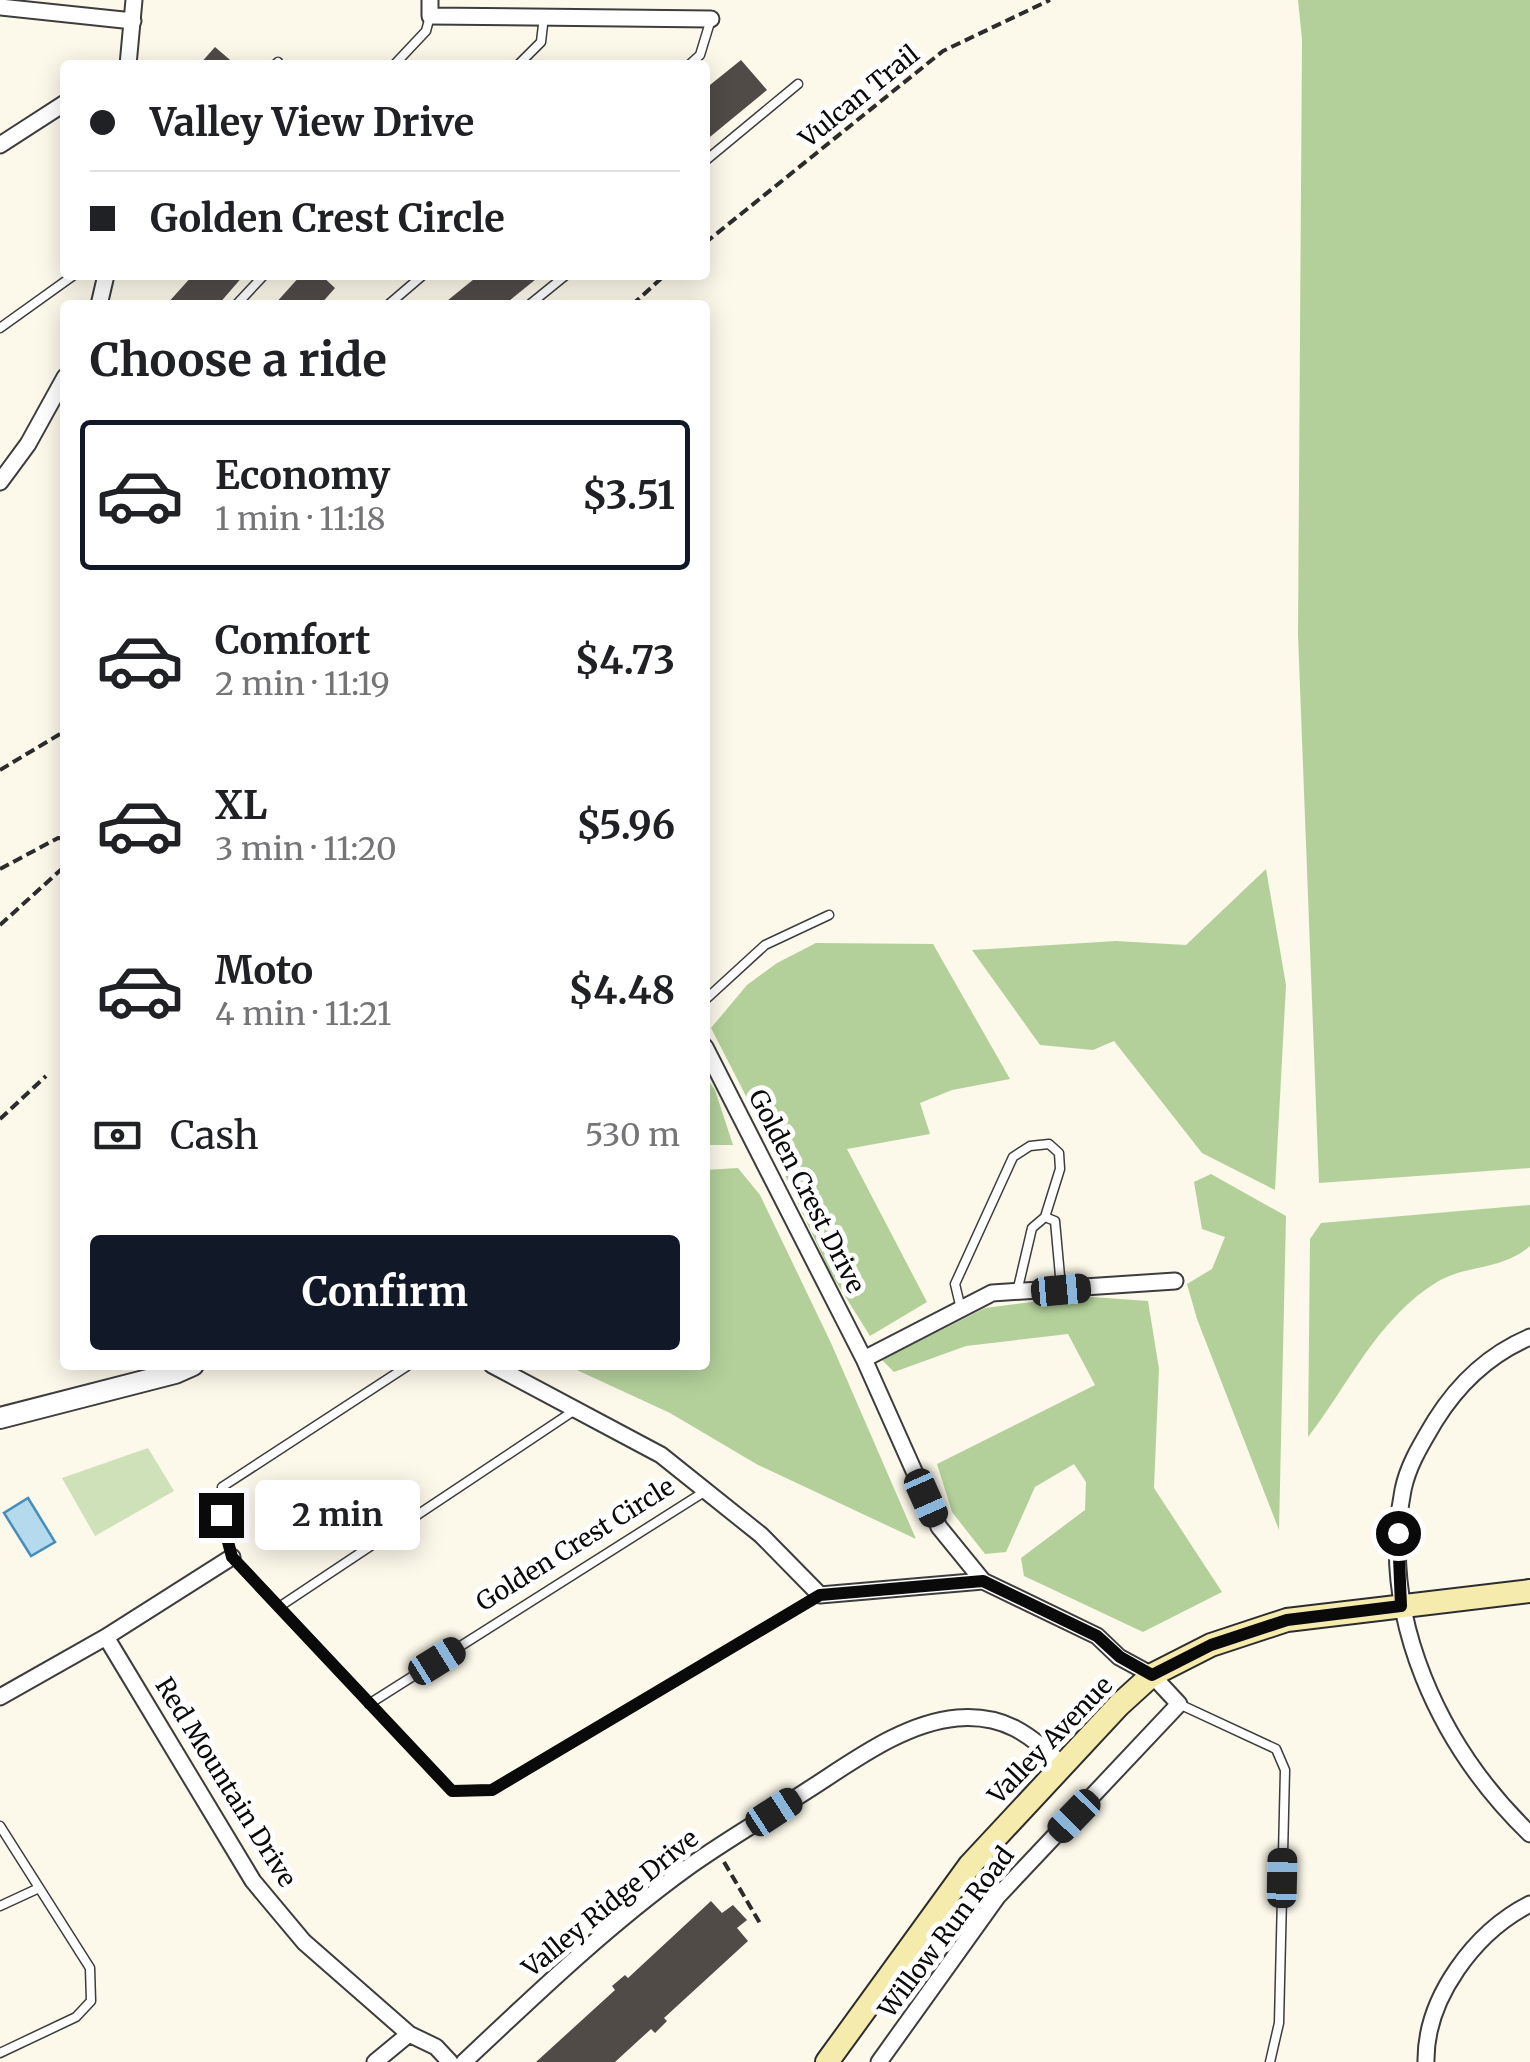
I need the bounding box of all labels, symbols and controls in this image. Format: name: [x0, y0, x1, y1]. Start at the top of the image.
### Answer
street label: Vulcan Trail: [792, 38, 926, 155]
text: Valley View Drive: [150, 99, 474, 146]
text: Golden Crest Circle: [150, 195, 505, 242]
text: Choose a ride: [90, 332, 387, 388]
icon: car: [95, 450, 185, 540]
text: Economy: [215, 452, 390, 499]
text: $3.51: [582, 472, 675, 519]
text: 1 min · 11:18: [215, 499, 386, 539]
icon: car: [95, 615, 185, 705]
text: Comfort: [215, 617, 371, 664]
text: $4.73: [574, 637, 675, 684]
text: 2 min · 11:19: [215, 664, 390, 704]
icon: car: [95, 780, 185, 870]
text: XL: [215, 782, 267, 829]
text: $5.96: [576, 802, 675, 849]
text: 3 min · 11:20: [215, 829, 397, 869]
icon: car: [95, 945, 185, 1035]
text: Moto: [215, 947, 313, 994]
text: $4.48: [568, 967, 675, 1014]
text: 4 min · 11:21: [215, 994, 391, 1034]
street label: Golden Crest Drive: [742, 1084, 872, 1298]
icon: cash: [90, 1108, 145, 1163]
text: Cash: [170, 1112, 259, 1159]
text: 530 m: [585, 1115, 680, 1155]
button: Confirm: [90, 1235, 680, 1350]
car: [1030, 1272, 1092, 1308]
car: [900, 1464, 952, 1532]
street label: Golden Crest Circle: [470, 1470, 680, 1618]
callout: 2 min: [256, 1480, 421, 1550]
route end: [199, 1493, 244, 1538]
text: 2 min: [292, 1495, 383, 1535]
route start: [1376, 1511, 1421, 1556]
car: [404, 1632, 470, 1690]
street label: Valley Avenue: [980, 1669, 1119, 1811]
street label: Red Mountain Drive: [148, 1671, 304, 1893]
car: [741, 1783, 807, 1841]
car: [1042, 1784, 1106, 1848]
street label: Valley Ridge Drive: [515, 1822, 704, 1984]
street label: Willow Run Road: [871, 1840, 1021, 2025]
car: [1266, 1848, 1298, 1908]

